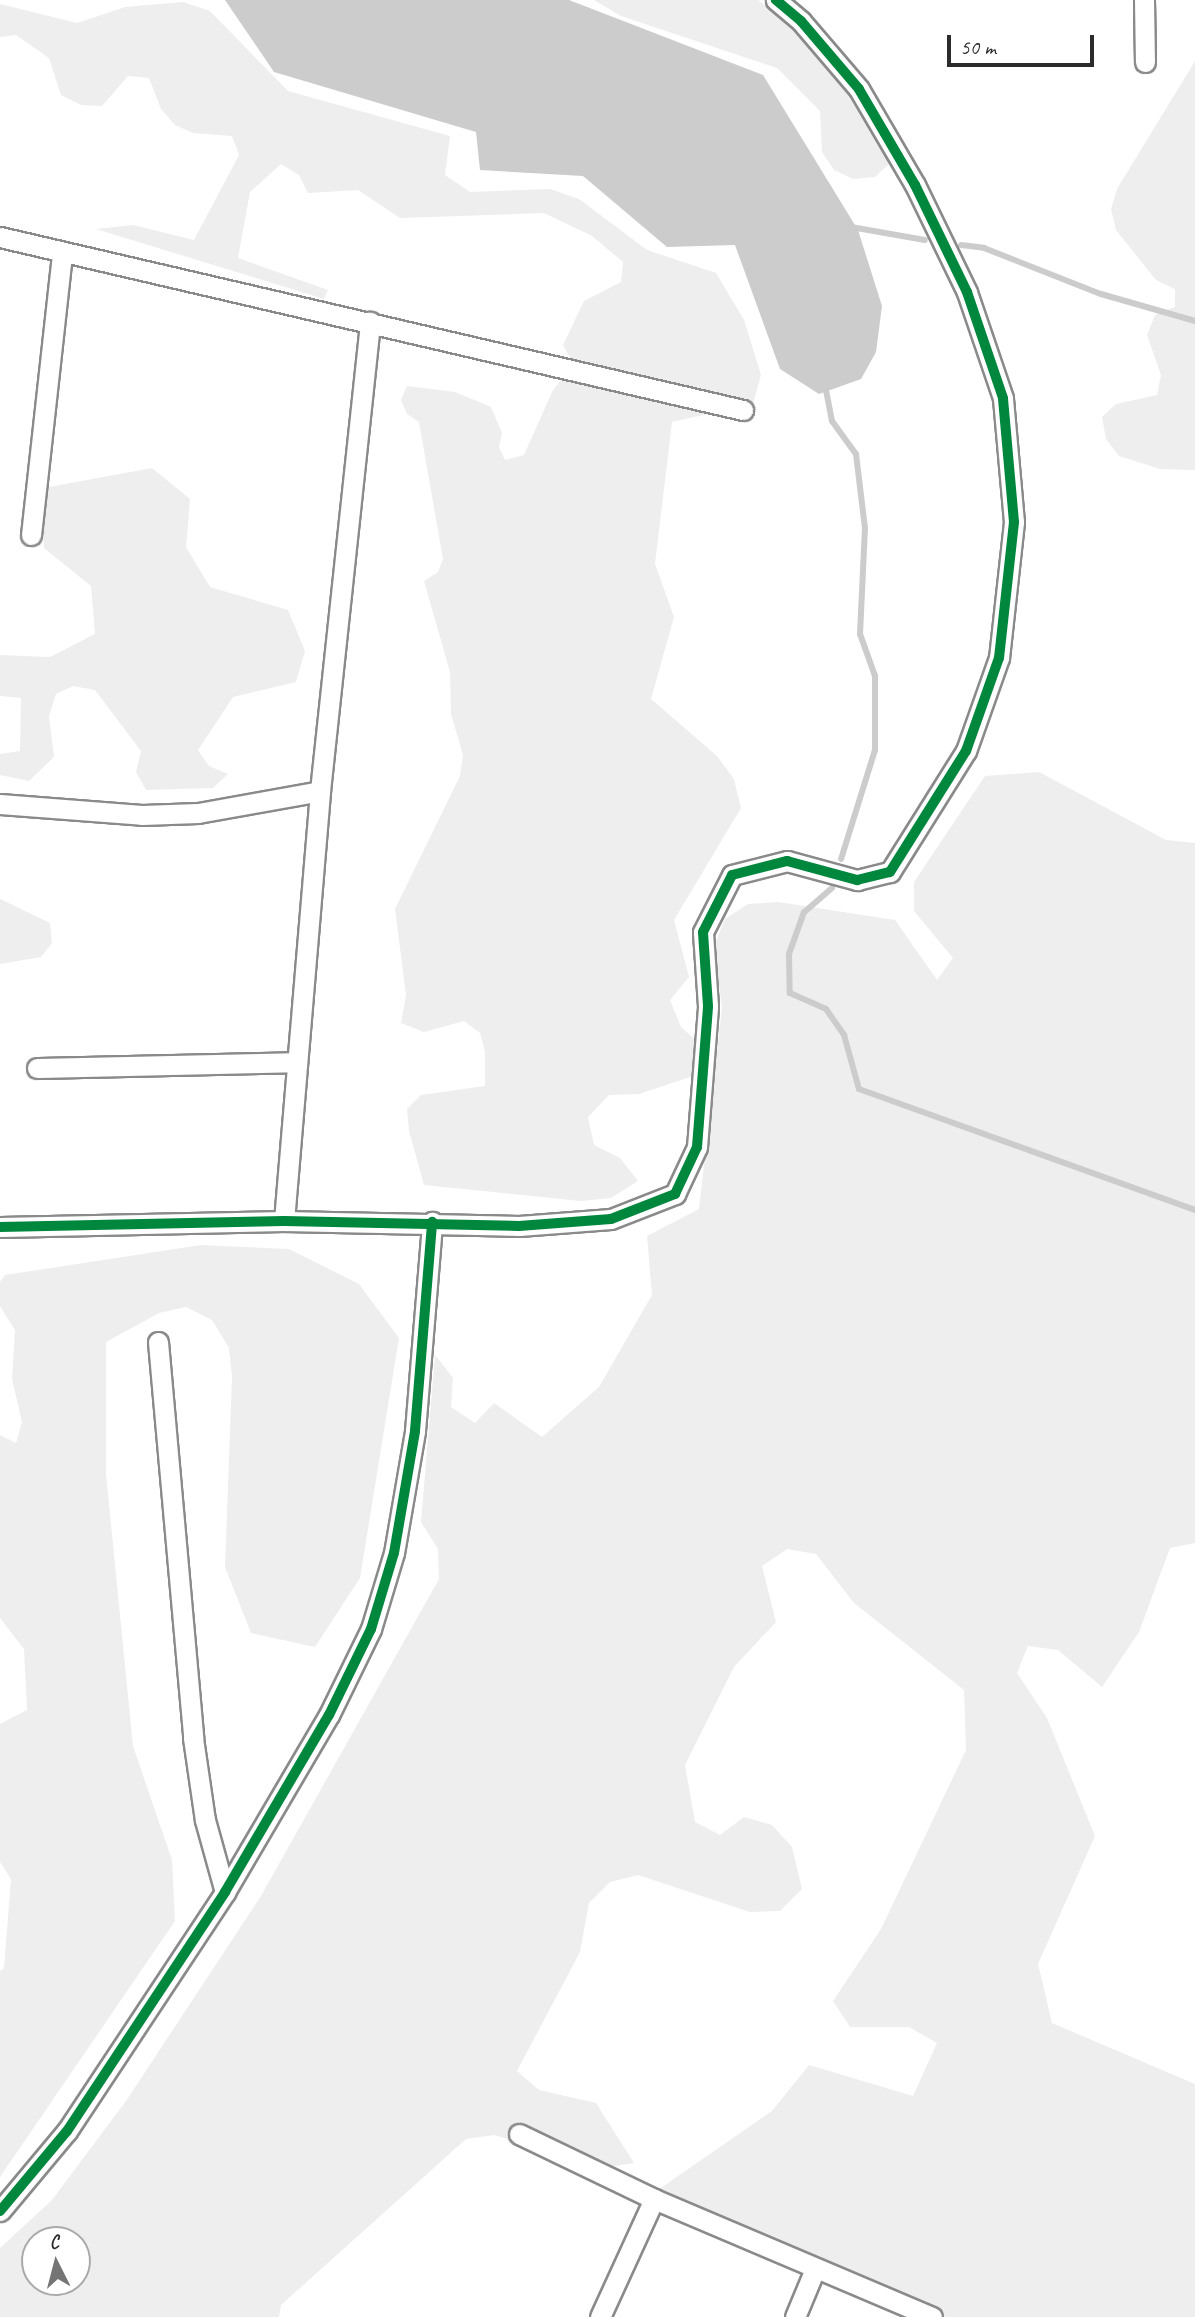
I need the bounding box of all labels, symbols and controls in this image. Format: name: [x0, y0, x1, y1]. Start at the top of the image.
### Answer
scale bar: [950, 21, 1097, 65]
text: 50 m: [960, 34, 996, 60]
north arrow: [21, 2226, 91, 2296]
text: С: [48, 2230, 60, 2255]

